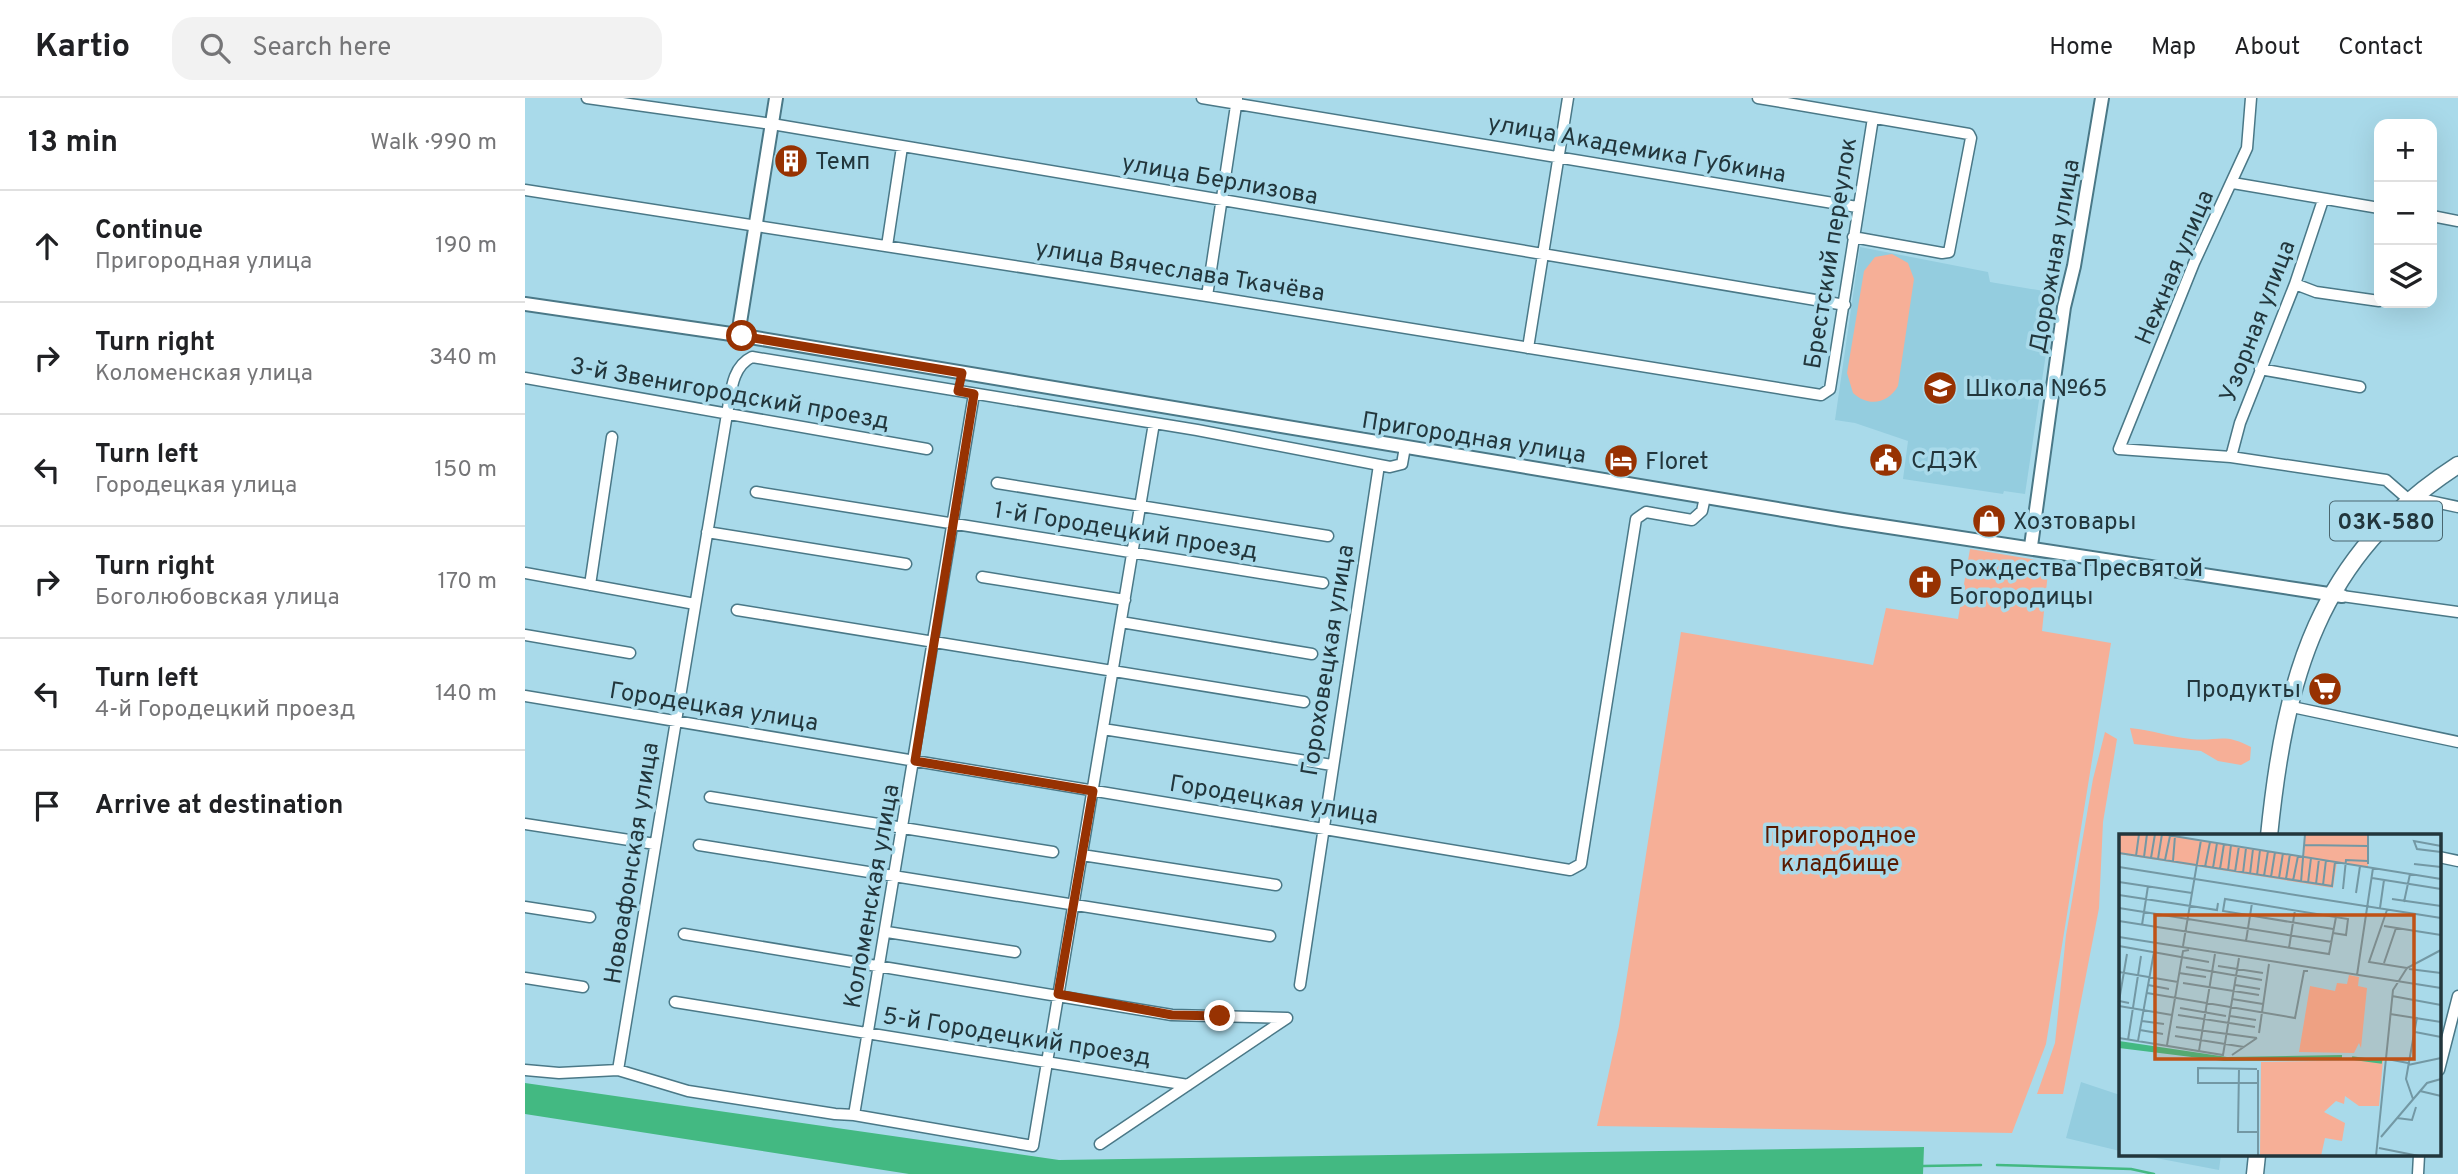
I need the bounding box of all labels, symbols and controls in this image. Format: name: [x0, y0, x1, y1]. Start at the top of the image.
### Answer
search box: [172, 17, 662, 80]
text: Kartio: [35, 27, 130, 69]
icon: search: [196, 29, 234, 67]
text: Search here: [252, 32, 391, 65]
text: Home: [2049, 33, 2113, 63]
text: Map: [2151, 33, 2196, 63]
text: About: [2234, 33, 2300, 63]
text: Contact: [2338, 33, 2423, 63]
street label: улица Академика Губкина: [1485, 109, 1788, 191]
map controls: [2374, 119, 2437, 308]
button: +: [2374, 119, 2437, 182]
text: 13 min: [28, 125, 118, 162]
text: Walk · 990 m: [370, 129, 497, 158]
street label: Брестский переулок: [1799, 135, 1865, 371]
building icon: Темп: [772, 142, 810, 180]
place label: Темп: [815, 148, 870, 178]
street label: улица Берлизова: [1119, 149, 1320, 213]
street label: Дорожная улица: [2024, 157, 2088, 356]
button: −: [2374, 182, 2437, 245]
street label: Нежная улица: [2130, 186, 2222, 350]
text: Continue: [95, 215, 203, 248]
icon: ahead: [28, 227, 66, 265]
text: 190 m: [435, 232, 497, 261]
street label: улица Вячеслава Ткачёва: [1033, 234, 1327, 310]
street label: Узорная улица: [2214, 236, 2304, 407]
button: layers: [2374, 245, 2437, 308]
text: Пригородная улица: [95, 248, 312, 277]
route start: [726, 320, 757, 351]
text: Turn right: [95, 327, 215, 360]
icon: right: [28, 339, 66, 377]
text: 340 m: [429, 344, 497, 373]
street label: 3-й Звенигородский проезд: [568, 352, 892, 438]
text: Коломенская улица: [95, 360, 313, 389]
school or university icon: Школа №65: [1921, 369, 1959, 407]
place label: Школа №65: [1965, 375, 2107, 405]
street label: Пригородная улица: [1359, 406, 1588, 472]
text: Turn left: [95, 439, 199, 472]
public building icon: СДЭК: [1867, 441, 1905, 479]
hotel icon: Floret: [1602, 442, 1640, 480]
place label: СДЭК: [1911, 447, 1978, 477]
place label: Floret: [1645, 448, 1709, 478]
icon: left: [28, 451, 66, 489]
text: 150 m: [435, 456, 497, 485]
text: Городецкая улица: [95, 472, 297, 501]
street label: 1-й Городецкий проезд: [992, 496, 1260, 568]
shop icon: Хозтовары: [1970, 502, 2008, 540]
road number: 03К-580: [2330, 502, 2442, 540]
place label: Хозтовары: [2013, 508, 2136, 538]
street label: Гороховецкая улица: [1296, 543, 1362, 778]
text: Turn right: [95, 551, 215, 584]
place label: Рождества Пресвятой Богородицы: [1949, 555, 2203, 613]
icon: right: [28, 563, 66, 601]
church icon: Рождества Пресвятой Богородицы: [1906, 563, 1944, 601]
text: 170 m: [438, 568, 497, 597]
text: Боголюбовская улица: [95, 584, 340, 613]
text: Turn left: [95, 663, 199, 696]
supermarket icon: Продукты: [2306, 670, 2344, 708]
icon: left: [28, 675, 66, 713]
place label: Продукты: [2185, 676, 2301, 706]
street label: Городецкая улица: [607, 677, 820, 739]
text: 140 m: [435, 680, 497, 709]
text: 4-й Городецкий проезд: [95, 696, 355, 725]
street label: Новоафонская улица: [599, 740, 667, 986]
street label: Городецкая улица: [1167, 770, 1380, 832]
street label: Коломенская улица: [838, 782, 907, 1011]
icon: arrive: [28, 787, 66, 825]
text: Arrive at destination: [95, 790, 343, 823]
park label: Пригородное кладбище: [1764, 822, 1916, 880]
inset map: [2119, 834, 2441, 1156]
route end: [1204, 1000, 1235, 1031]
street label: 5-й Городецкий проезд: [880, 1002, 1153, 1074]

